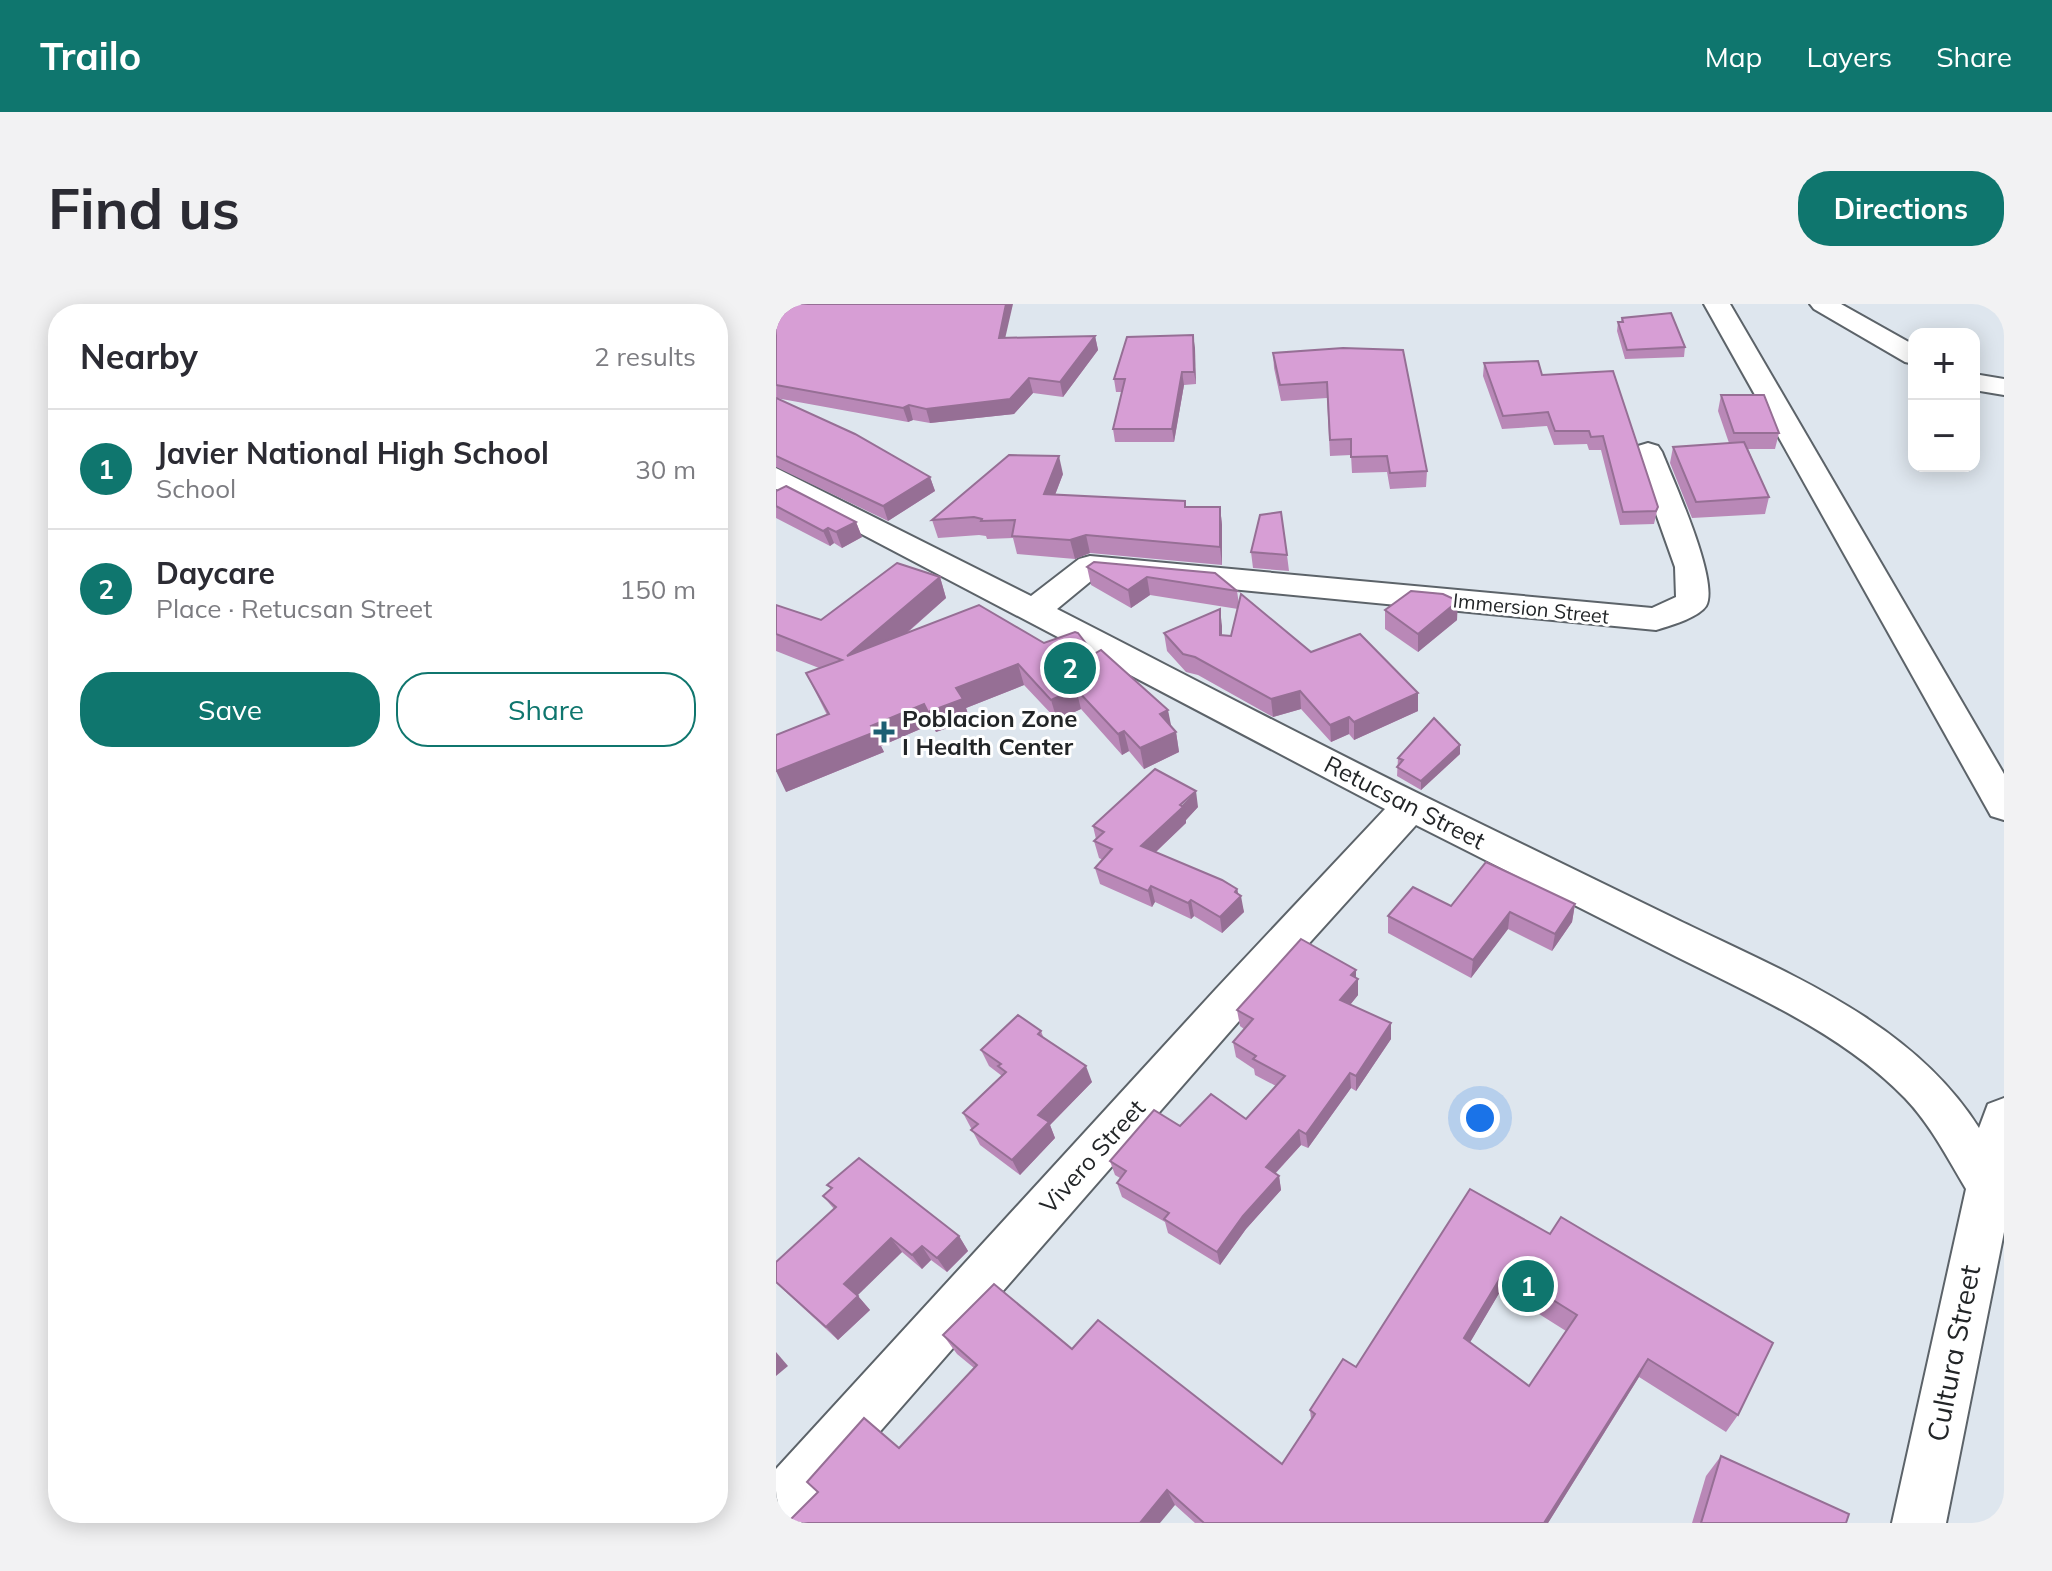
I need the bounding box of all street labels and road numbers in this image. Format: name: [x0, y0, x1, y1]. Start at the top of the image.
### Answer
street label: Immersion Street: [1452, 587, 1610, 629]
street label: Retucsan Street: [1320, 749, 1490, 855]
street label: Vivero Street: [1033, 1093, 1151, 1219]
street label: Cultura Street: [1919, 1262, 1987, 1444]

